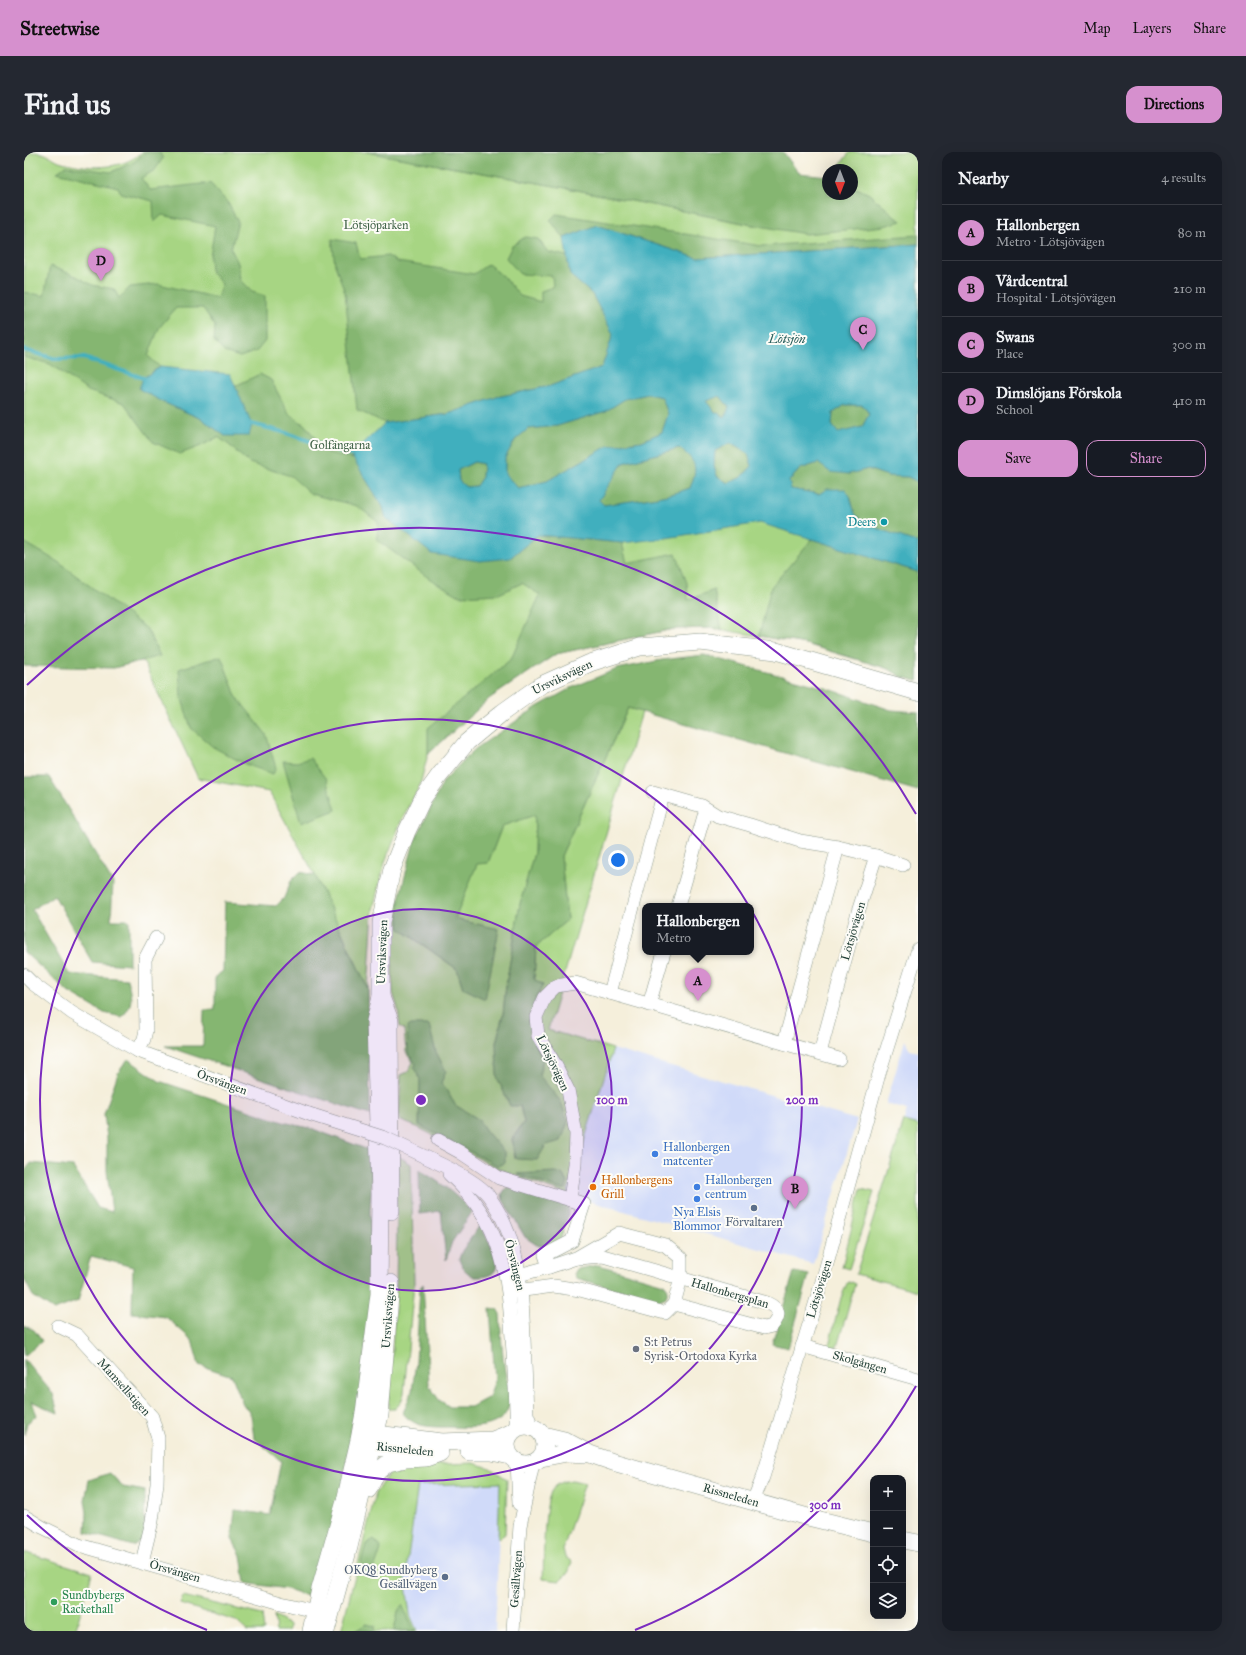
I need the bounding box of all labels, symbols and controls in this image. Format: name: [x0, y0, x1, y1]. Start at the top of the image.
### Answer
text: Streetwise: [20, 17, 100, 40]
text: Map: [1083, 20, 1111, 37]
text: Layers: [1133, 20, 1171, 37]
text: Share: [1193, 20, 1226, 37]
button: Directions: [1126, 86, 1222, 123]
text: Find us: [24, 87, 110, 122]
north arrow: [822, 164, 858, 200]
text: Nearby: [958, 168, 1009, 189]
text: 4 results: [1161, 170, 1206, 186]
text: Hallonbergen: [996, 216, 1080, 234]
park label: Lötsjöparken: [343, 218, 409, 232]
text: A: [967, 225, 975, 241]
text: 80 m: [1178, 225, 1206, 241]
text: Metro · Lötsjövägen: [996, 234, 1105, 250]
pin: D: [88, 248, 114, 281]
text: Vårdcentral: [996, 272, 1067, 290]
text: B: [967, 281, 975, 297]
text: 210 m: [1173, 281, 1206, 297]
text: Hospital · Lötsjövägen: [996, 290, 1116, 306]
pin: C: [850, 317, 876, 350]
text: Swans: [996, 328, 1034, 346]
water label: Lötsjön: [767, 331, 806, 347]
text: C: [967, 337, 975, 353]
text: 300 m: [1172, 337, 1206, 353]
text: Place: [996, 346, 1023, 362]
text: Dimslöjans Förskola: [996, 384, 1122, 402]
text: D: [966, 393, 976, 409]
text: 410 m: [1172, 393, 1206, 409]
text: School: [996, 402, 1033, 418]
park label: Golfängarna: [310, 438, 371, 453]
button: Save: [958, 440, 1078, 477]
button: Share: [1086, 440, 1206, 477]
place label: Deers: [848, 515, 876, 529]
marker: Deers: [879, 517, 889, 527]
street label: Ursviksvägen: [530, 656, 595, 698]
your location: [608, 850, 628, 870]
street label: Lötsjövägen: [838, 900, 869, 962]
popup: [642, 903, 754, 955]
text: Hallonbergen: [656, 912, 740, 930]
street label: Ursviksvägen: [374, 919, 391, 985]
text: Metro: [656, 930, 691, 946]
pin: A: [685, 968, 711, 1001]
street label: Lötsjövägen: [533, 1033, 573, 1094]
street label: Örsvängen: [195, 1066, 250, 1099]
centre of rings: [414, 1093, 428, 1107]
text: 100 m: [596, 1093, 629, 1107]
text: 200 m: [786, 1093, 819, 1107]
place label: Hallonbergen matcenter: [663, 1140, 730, 1168]
marker: Hallonbergen matcenter: [650, 1149, 660, 1159]
place label: Hallonbergens Grill: [601, 1173, 672, 1201]
place label: Hallonbergen centrum: [705, 1173, 772, 1201]
pin: B: [782, 1176, 808, 1209]
marker: Hallonbergens Grill: [588, 1182, 598, 1192]
marker: Hallonbergen centrum: [692, 1182, 702, 1192]
marker: Nya Elsis Blommor: [692, 1194, 702, 1204]
marker: Förvaltaren: [749, 1203, 759, 1213]
place label: Nya Elsis Blommor: [673, 1205, 721, 1233]
place label: Förvaltaren: [725, 1215, 783, 1229]
street label: Örsvängen: [501, 1238, 529, 1293]
street label: Lötsjövägen: [803, 1258, 836, 1320]
street label: Hallonbergsplan: [689, 1275, 771, 1312]
street label: Ursviksvägen: [379, 1283, 398, 1349]
place label: S:t Petrus Syrisk-Ortodoxa Kyrka: [644, 1335, 758, 1363]
marker: S:t Petrus Syrisk-Ortodoxa Kyrka: [631, 1344, 641, 1354]
street label: Skolgången: [831, 1348, 889, 1378]
street label: Mamsellstigen: [94, 1355, 154, 1420]
street label: Rissneleden: [376, 1439, 435, 1459]
map controls: [870, 1475, 906, 1619]
button: +: [870, 1475, 906, 1511]
street label: Rissneleden: [701, 1480, 761, 1510]
text: 300 m: [809, 1498, 842, 1513]
button: −: [870, 1511, 906, 1547]
button: locate: [870, 1547, 906, 1583]
street label: Gesällvägen: [507, 1549, 526, 1608]
street label: Örsvängen: [148, 1556, 203, 1586]
place label: OKQ8 Sundbyberg Gesällvägen: [344, 1563, 438, 1592]
marker: OKQ8 Sundbyberg Gesällvägen: [440, 1572, 450, 1582]
button: layers: [870, 1583, 906, 1619]
place label: Sundbybergs Rackethall: [62, 1588, 124, 1616]
marker: Sundbybergs Rackethall: [49, 1597, 59, 1607]

